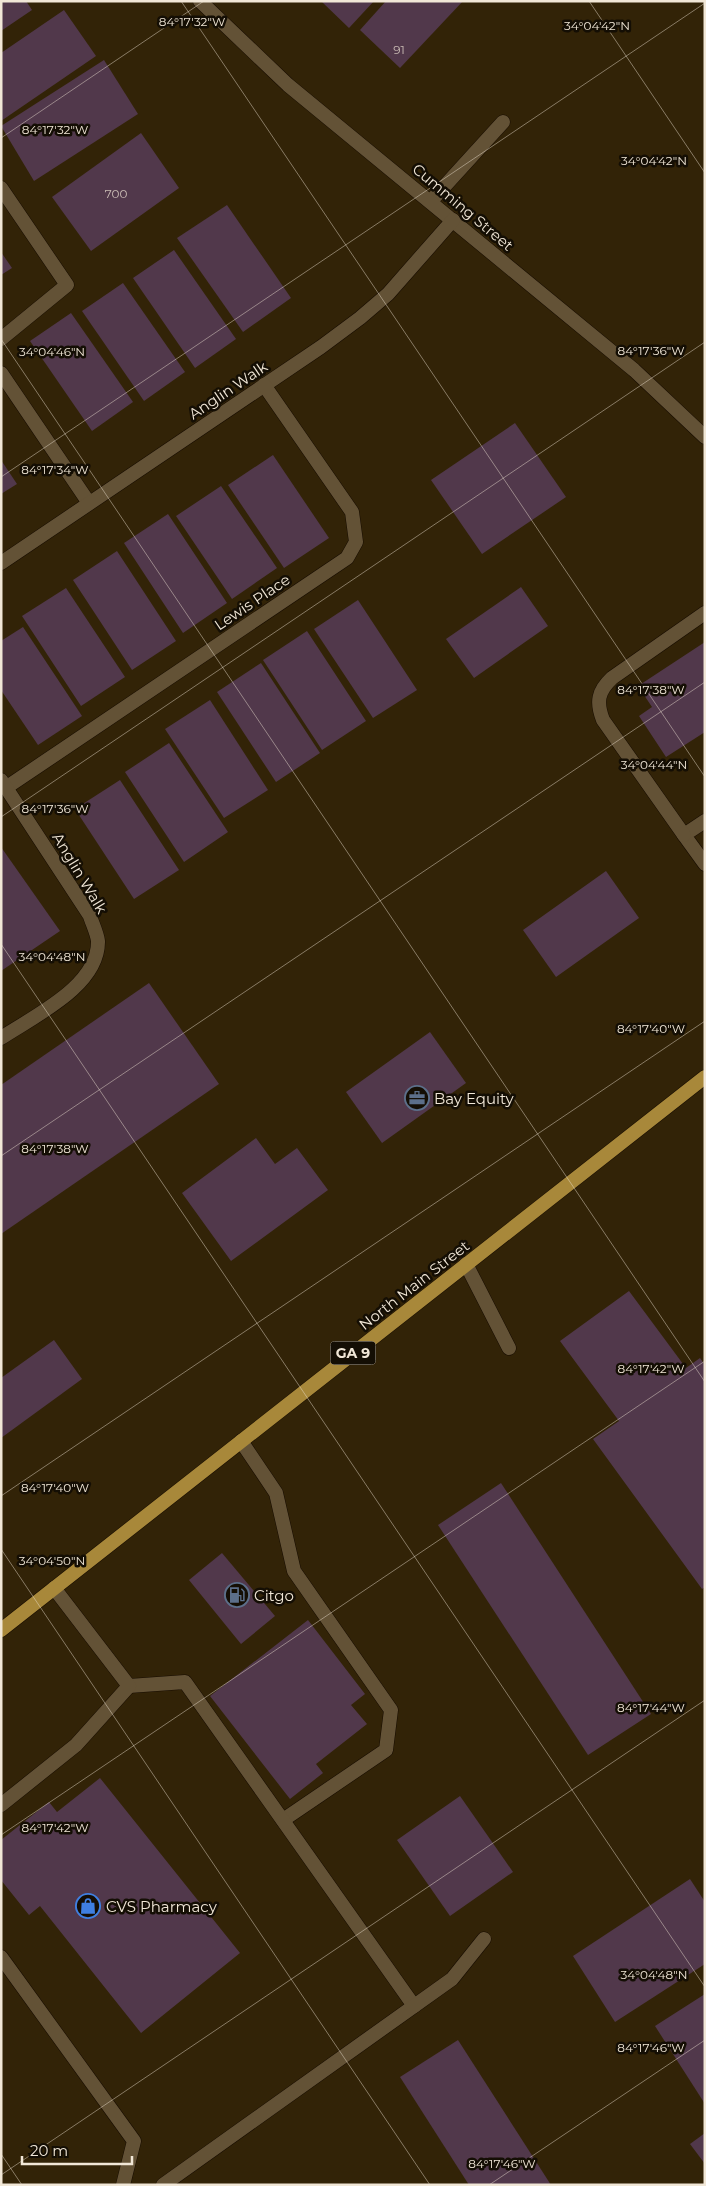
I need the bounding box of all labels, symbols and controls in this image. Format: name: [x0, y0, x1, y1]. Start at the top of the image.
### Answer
text: 84°17'32"W: [159, 14, 225, 29]
text: 34°04'42"N: [564, 18, 630, 33]
house number: 91: [393, 42, 405, 57]
text: 84°17'32"W: [22, 122, 88, 137]
text: 34°04'42"N: [621, 153, 687, 168]
street label: Cumming Street: [409, 159, 517, 255]
house number: 700: [105, 186, 127, 201]
text: 84°17'36"W: [618, 343, 684, 358]
text: 34°04'46"N: [19, 344, 85, 359]
street label: Anglin Walk: [185, 357, 271, 423]
text: 84°17'34"W: [21, 462, 89, 477]
street label: Lewis Place: [211, 570, 293, 634]
text: 84°17'38"W: [617, 682, 685, 697]
text: 34°04'44"N: [621, 757, 687, 772]
text: 84°17'36"W: [22, 801, 88, 816]
street label: Anglin Walk: [48, 829, 112, 917]
text: 34°04'48"N: [19, 949, 85, 964]
text: 84°17'40"W: [617, 1021, 685, 1036]
office icon: Bay Equity: [404, 1085, 430, 1111]
place label: Bay Equity: [434, 1089, 515, 1108]
text: 84°17'38"W: [21, 1141, 89, 1156]
street label: North Main Street: [355, 1236, 473, 1334]
road number: GA 9: [330, 1342, 376, 1365]
text: 84°17'42"W: [618, 1361, 685, 1376]
text: 84°17'40"W: [21, 1480, 89, 1495]
text: 34°04'50"N: [19, 1553, 85, 1568]
fuel station icon: Citgo: [224, 1582, 250, 1608]
place label: Citgo: [254, 1586, 294, 1605]
text: 84°17'44"W: [617, 1700, 685, 1715]
text: 84°17'42"W: [22, 1820, 89, 1835]
shop icon: CVS Pharmacy: [75, 1893, 101, 1919]
place label: CVS Pharmacy: [106, 1897, 218, 1916]
text: 34°04'48"N: [621, 1967, 687, 1982]
text: 84°17'46"W: [617, 2040, 685, 2055]
scale bar: [22, 2134, 132, 2166]
text: 20 m: [30, 2141, 68, 2160]
text: 84°17'46"W: [468, 2156, 536, 2171]

